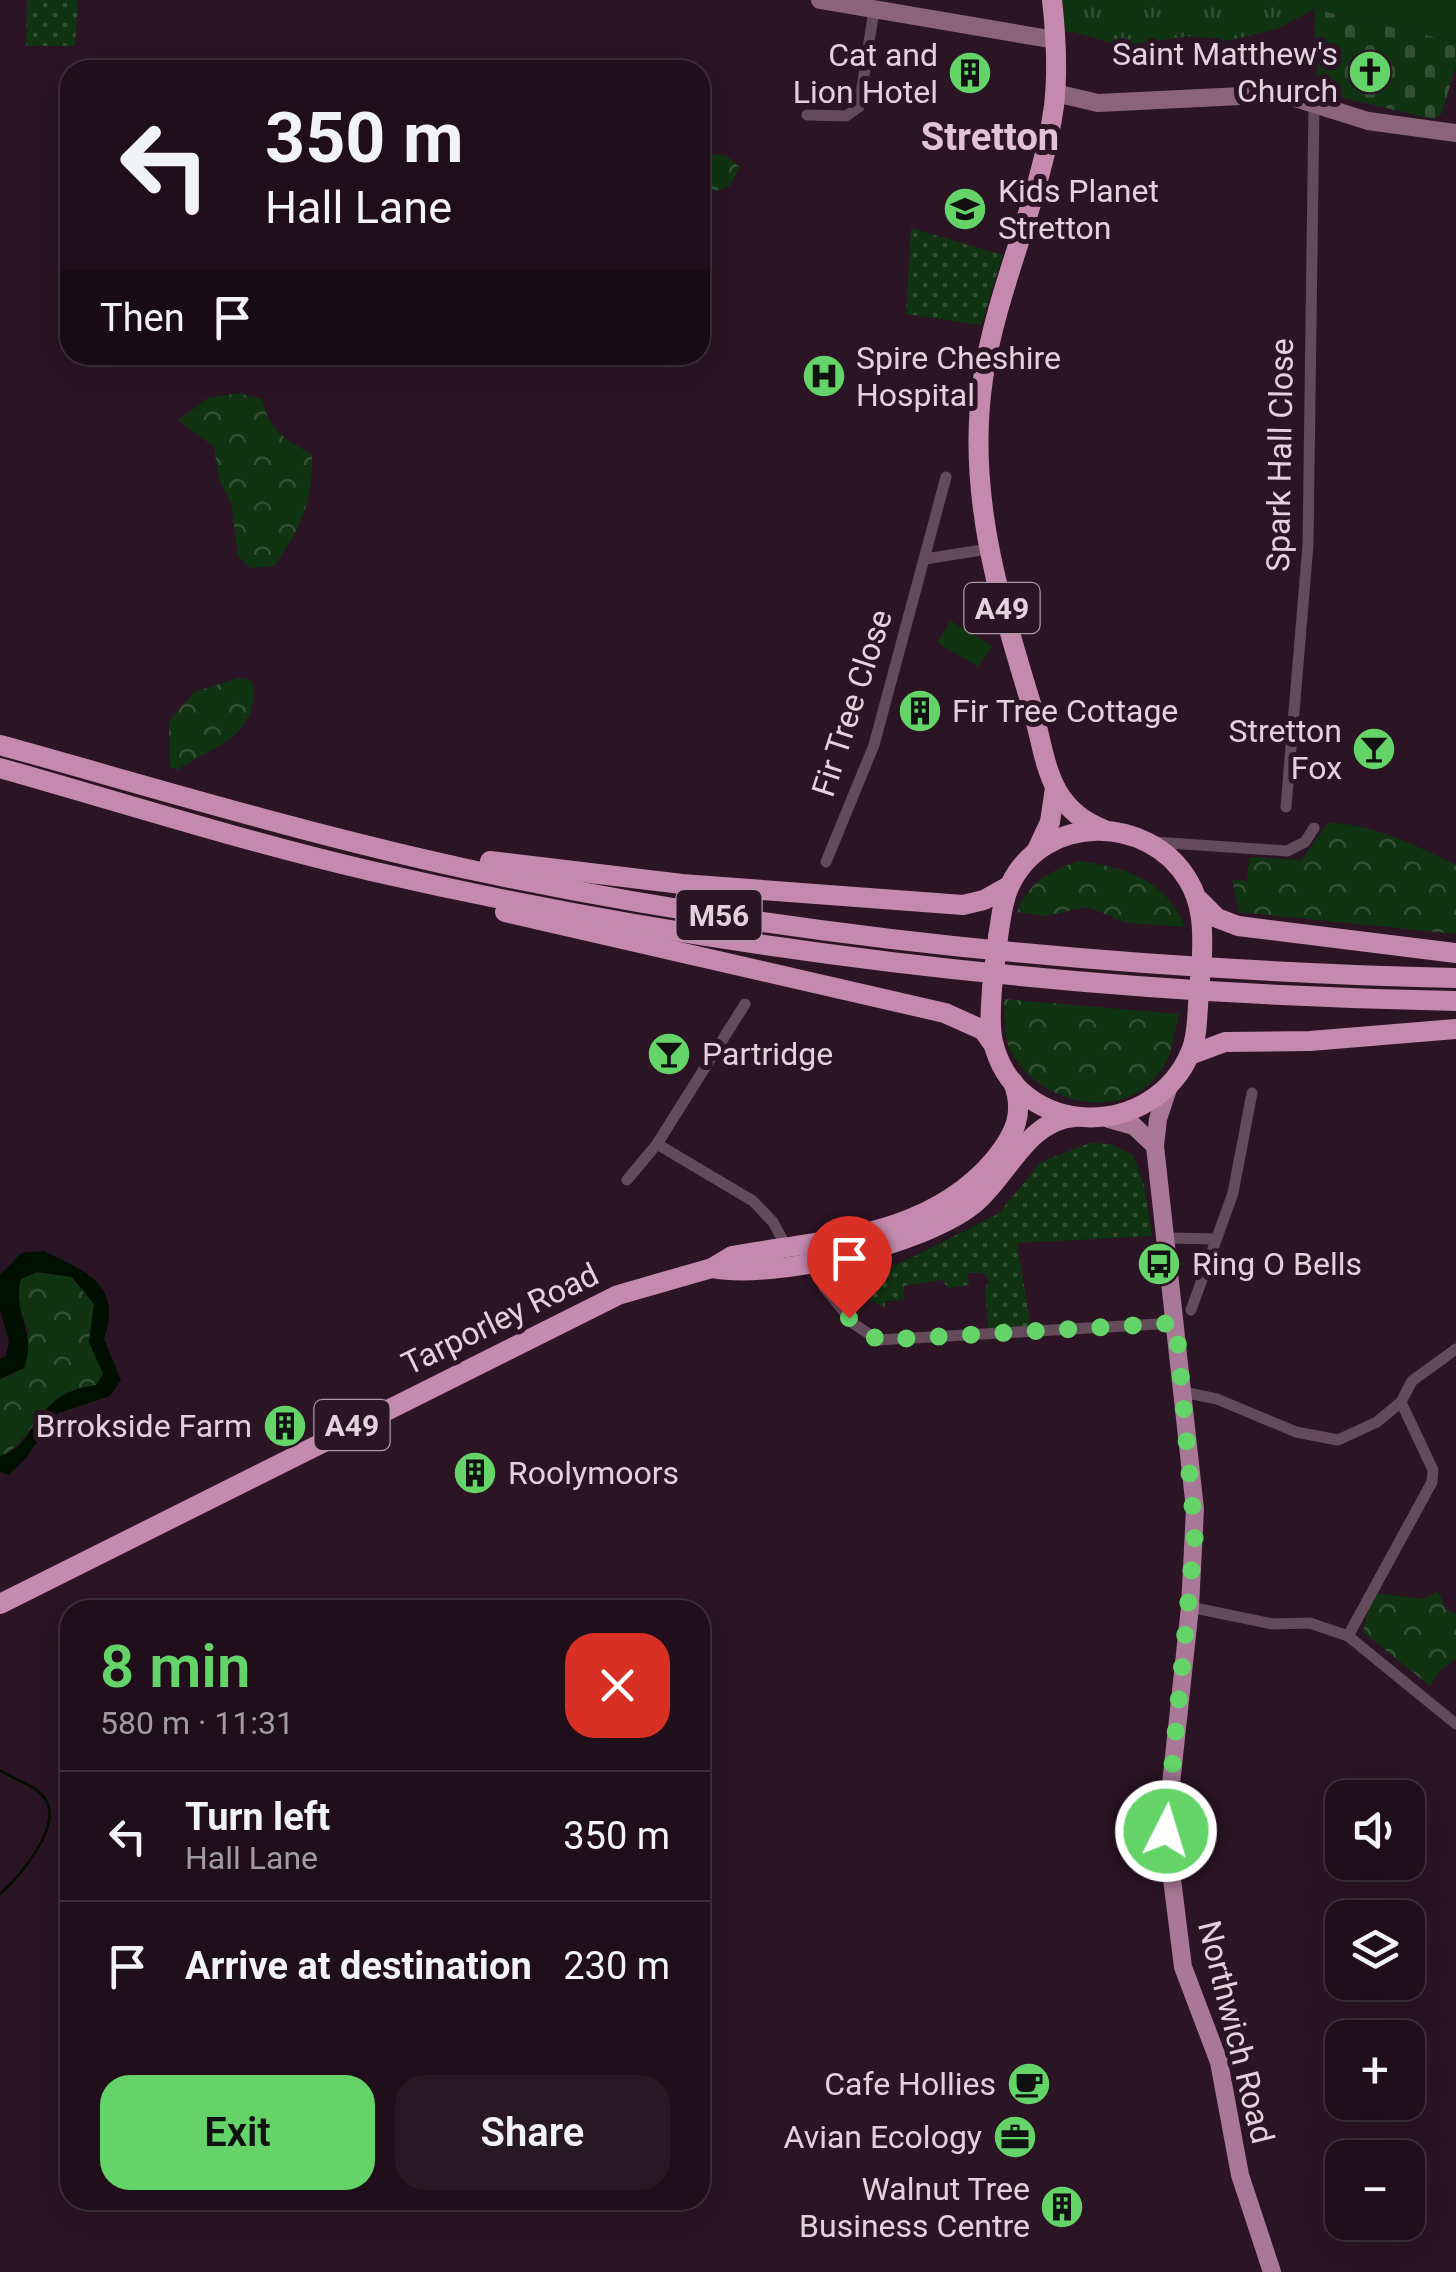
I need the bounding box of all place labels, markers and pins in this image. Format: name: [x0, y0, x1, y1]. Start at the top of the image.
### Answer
place label: Saint Matthew's Church: [1112, 35, 1338, 110]
place label: Cat and Lion Hotel: [793, 36, 938, 111]
church icon: Saint Matthew's Church: [1347, 49, 1393, 95]
building icon: Cat and Lion Hotel: [947, 50, 993, 96]
place label: Kids Planet Stretton: [998, 172, 1159, 247]
school or university icon: Kids Planet Stretton: [942, 186, 988, 232]
place label: Spire Cheshire Hospital: [856, 339, 1061, 414]
hospital icon: Spire Cheshire Hospital: [801, 353, 847, 399]
building icon: Fir Tree Cottage: [897, 688, 943, 734]
place label: Fir Tree Cottage: [952, 692, 1178, 730]
place label: Stretton Fox: [1228, 712, 1342, 787]
bar icon: Stretton Fox: [1351, 726, 1397, 772]
bar icon: Partridge: [646, 1031, 692, 1077]
place label: Partridge: [702, 1035, 833, 1073]
pin: [807, 1216, 892, 1319]
bus stop icon: Ring O Bells: [1136, 1241, 1182, 1287]
place label: Ring O Bells: [1192, 1245, 1362, 1283]
building icon: Brrokside Farm: [262, 1403, 308, 1449]
place label: Brrokside Farm: [36, 1407, 252, 1445]
building icon: Roolymoors: [452, 1450, 498, 1496]
place label: Roolymoors: [508, 1454, 679, 1492]
cafe icon: Cafe Hollies: [1006, 2061, 1052, 2107]
place label: Cafe Hollies: [824, 2065, 996, 2103]
office icon: Avian Ecology: [992, 2114, 1038, 2160]
place label: Avian Ecology: [784, 2118, 982, 2156]
place label: Walnut Tree Business Centre: [799, 2170, 1030, 2245]
building icon: Walnut Tree Business Centre: [1039, 2184, 1085, 2230]

